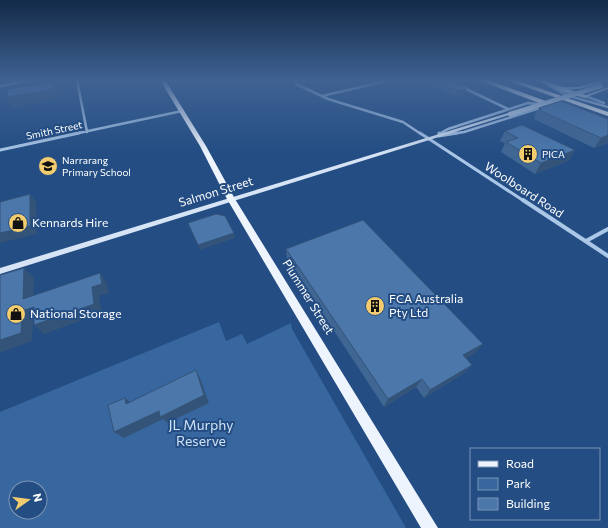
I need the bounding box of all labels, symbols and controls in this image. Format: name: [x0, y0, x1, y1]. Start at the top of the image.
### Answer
street label: Smith Street: [25, 118, 83, 142]
building icon: PICA: [517, 143, 539, 165]
place label: PICA: [542, 148, 565, 160]
place label: Narrarang Primary School: [62, 154, 131, 178]
school or university icon: Narrarang Primary School: [37, 155, 59, 177]
street label: Woolboard Road: [483, 158, 567, 220]
street label: Salmon Street: [177, 173, 255, 209]
shop icon: Kennards Hire: [7, 212, 29, 234]
place label: Kennards Hire: [32, 215, 108, 229]
street label: Plummer Street: [280, 256, 337, 337]
place label: FCA Australia Pty Ltd: [389, 291, 463, 319]
building icon: FCA Australia Pty Ltd: [364, 295, 386, 317]
shop icon: National Storage: [5, 303, 27, 325]
place label: National Storage: [30, 306, 122, 320]
park label: JL Murphy Reserve: [169, 416, 233, 449]
legend: [470, 448, 600, 520]
text: Road: [506, 456, 534, 470]
text: Park: [506, 476, 532, 490]
north arrow: [8, 480, 48, 520]
text: N: [31, 492, 45, 503]
text: Building: [506, 496, 550, 510]

